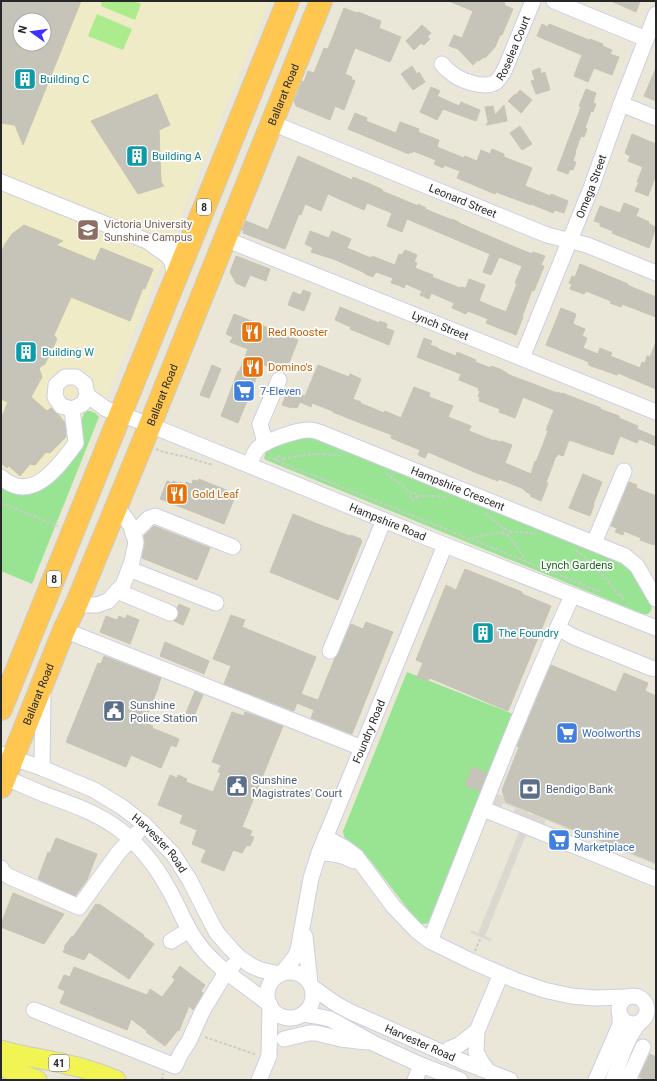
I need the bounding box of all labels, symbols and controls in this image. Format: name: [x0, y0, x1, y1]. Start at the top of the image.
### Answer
north arrow: [12, 12, 52, 52]
street label: Roselea Court: [493, 14, 533, 83]
text: N: [16, 24, 30, 35]
street label: Ballarat Road: [265, 62, 302, 127]
building icon: Building C: [12, 66, 38, 92]
place label: Building C: [40, 73, 89, 86]
building icon: Building A: [124, 143, 150, 169]
place label: Building A: [152, 150, 202, 163]
street label: Omega Street: [573, 152, 609, 220]
street label: Leonard Street: [427, 181, 499, 220]
road number: 8: [197, 199, 211, 215]
school or university icon: Victoria University Sunshine Campus: [75, 217, 101, 243]
place label: Victoria University Sunshine Campus: [104, 218, 193, 244]
street label: Lynch Street: [410, 308, 471, 343]
restaurant icon: Red Rooster: [239, 319, 265, 345]
place label: Red Rooster: [268, 326, 328, 339]
building icon: Building W: [13, 339, 39, 365]
place label: Building W: [42, 346, 94, 359]
restaurant icon: Domino's: [240, 354, 266, 380]
place label: Domino's: [268, 361, 313, 374]
street label: Ballarat Road: [144, 362, 180, 428]
supermarket icon: 7-Eleven: [231, 378, 257, 404]
place label: 7-Eleven: [260, 385, 301, 398]
street label: Hampshire Crescent: [409, 463, 507, 513]
restaurant icon: Gold Leaf: [164, 481, 190, 507]
place label: Gold Leaf: [192, 488, 239, 501]
street label: Hampshire Road: [348, 500, 428, 543]
park label: Lynch Gardens: [541, 559, 613, 572]
road number: 8: [47, 571, 61, 587]
building icon: The Foundry: [470, 620, 496, 646]
place label: The Foundry: [498, 627, 560, 640]
street label: Ballarat Road: [20, 661, 56, 727]
public building icon: Sunshine Police Station: [101, 698, 127, 724]
street label: Foundry Road: [350, 698, 388, 765]
place label: Sunshine Police Station: [130, 699, 198, 725]
supermarket icon: Woolworths: [554, 720, 580, 746]
place label: Woolworths: [582, 727, 641, 740]
public building icon: Sunshine Magistrates' Court: [224, 773, 250, 799]
place label: Sunshine Magistrates' Court: [252, 774, 342, 800]
bank icon: Bendigo Bank: [517, 776, 543, 802]
place label: Bendigo Bank: [546, 783, 614, 796]
street label: Harvester Road: [130, 811, 190, 875]
supermarket icon: Sunshine Marketplace: [546, 827, 572, 853]
place label: Sunshine Marketplace: [574, 828, 635, 854]
street label: Harvester Road: [383, 1021, 457, 1064]
road number: 41: [49, 1055, 69, 1071]

